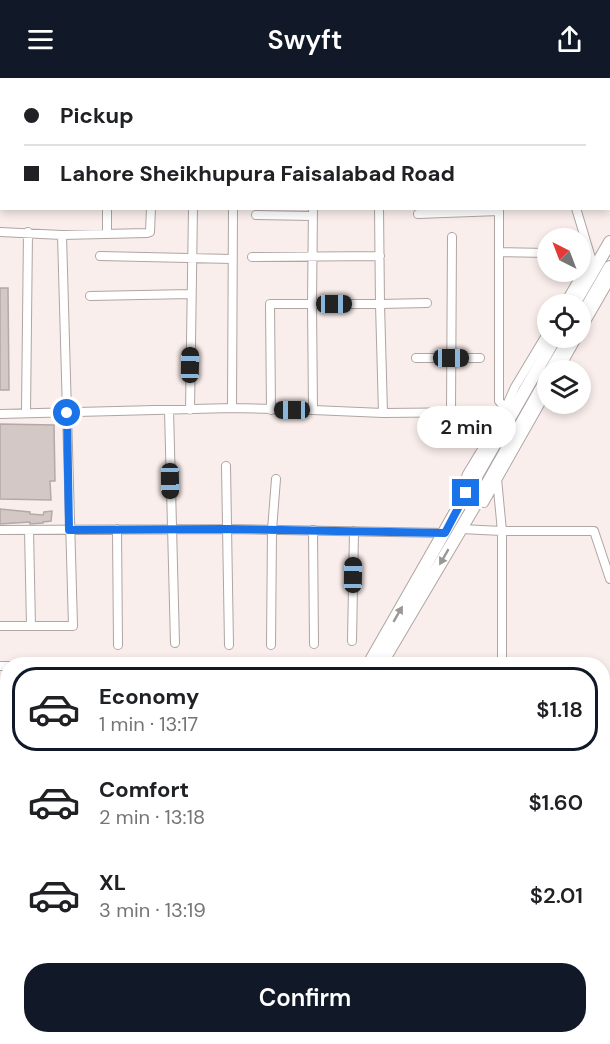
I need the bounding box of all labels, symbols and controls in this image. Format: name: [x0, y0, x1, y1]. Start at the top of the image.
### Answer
text: Swyft: [268, 22, 342, 57]
icon: menu: [24, 23, 57, 56]
icon: share: [553, 23, 586, 56]
text: Pickup: [60, 101, 134, 130]
text: Lahore Sheikhupura Faisalabad Road: [60, 159, 455, 188]
north arrow: [537, 228, 591, 282]
map controls: [537, 228, 591, 414]
button: locate: [537, 294, 591, 348]
car: [316, 295, 352, 313]
car: [181, 347, 199, 383]
car: [433, 349, 469, 367]
button: layers: [537, 360, 591, 414]
route start: [53, 399, 80, 426]
car: [274, 401, 310, 419]
callout: 2 min: [416, 406, 516, 448]
text: 2 min: [440, 414, 493, 440]
car: [161, 463, 179, 499]
route end: [452, 479, 479, 506]
one-way arrow: [439, 549, 450, 565]
car: [344, 557, 362, 593]
one-way arrow: [393, 605, 403, 622]
icon: car: [27, 682, 81, 736]
text: Economy: [99, 682, 199, 711]
text: $1.18: [536, 695, 583, 724]
text: 1 min · 13:17: [99, 711, 198, 737]
icon: car: [27, 775, 81, 829]
text: Comfort: [99, 775, 189, 804]
text: $1.60: [528, 788, 583, 817]
text: 2 min · 13:18: [99, 804, 205, 830]
icon: car: [27, 868, 81, 922]
text: XL: [99, 868, 126, 897]
text: $2.01: [530, 881, 583, 910]
text: 3 min · 13:19: [99, 897, 206, 923]
button: Confirm: [24, 963, 586, 1032]

